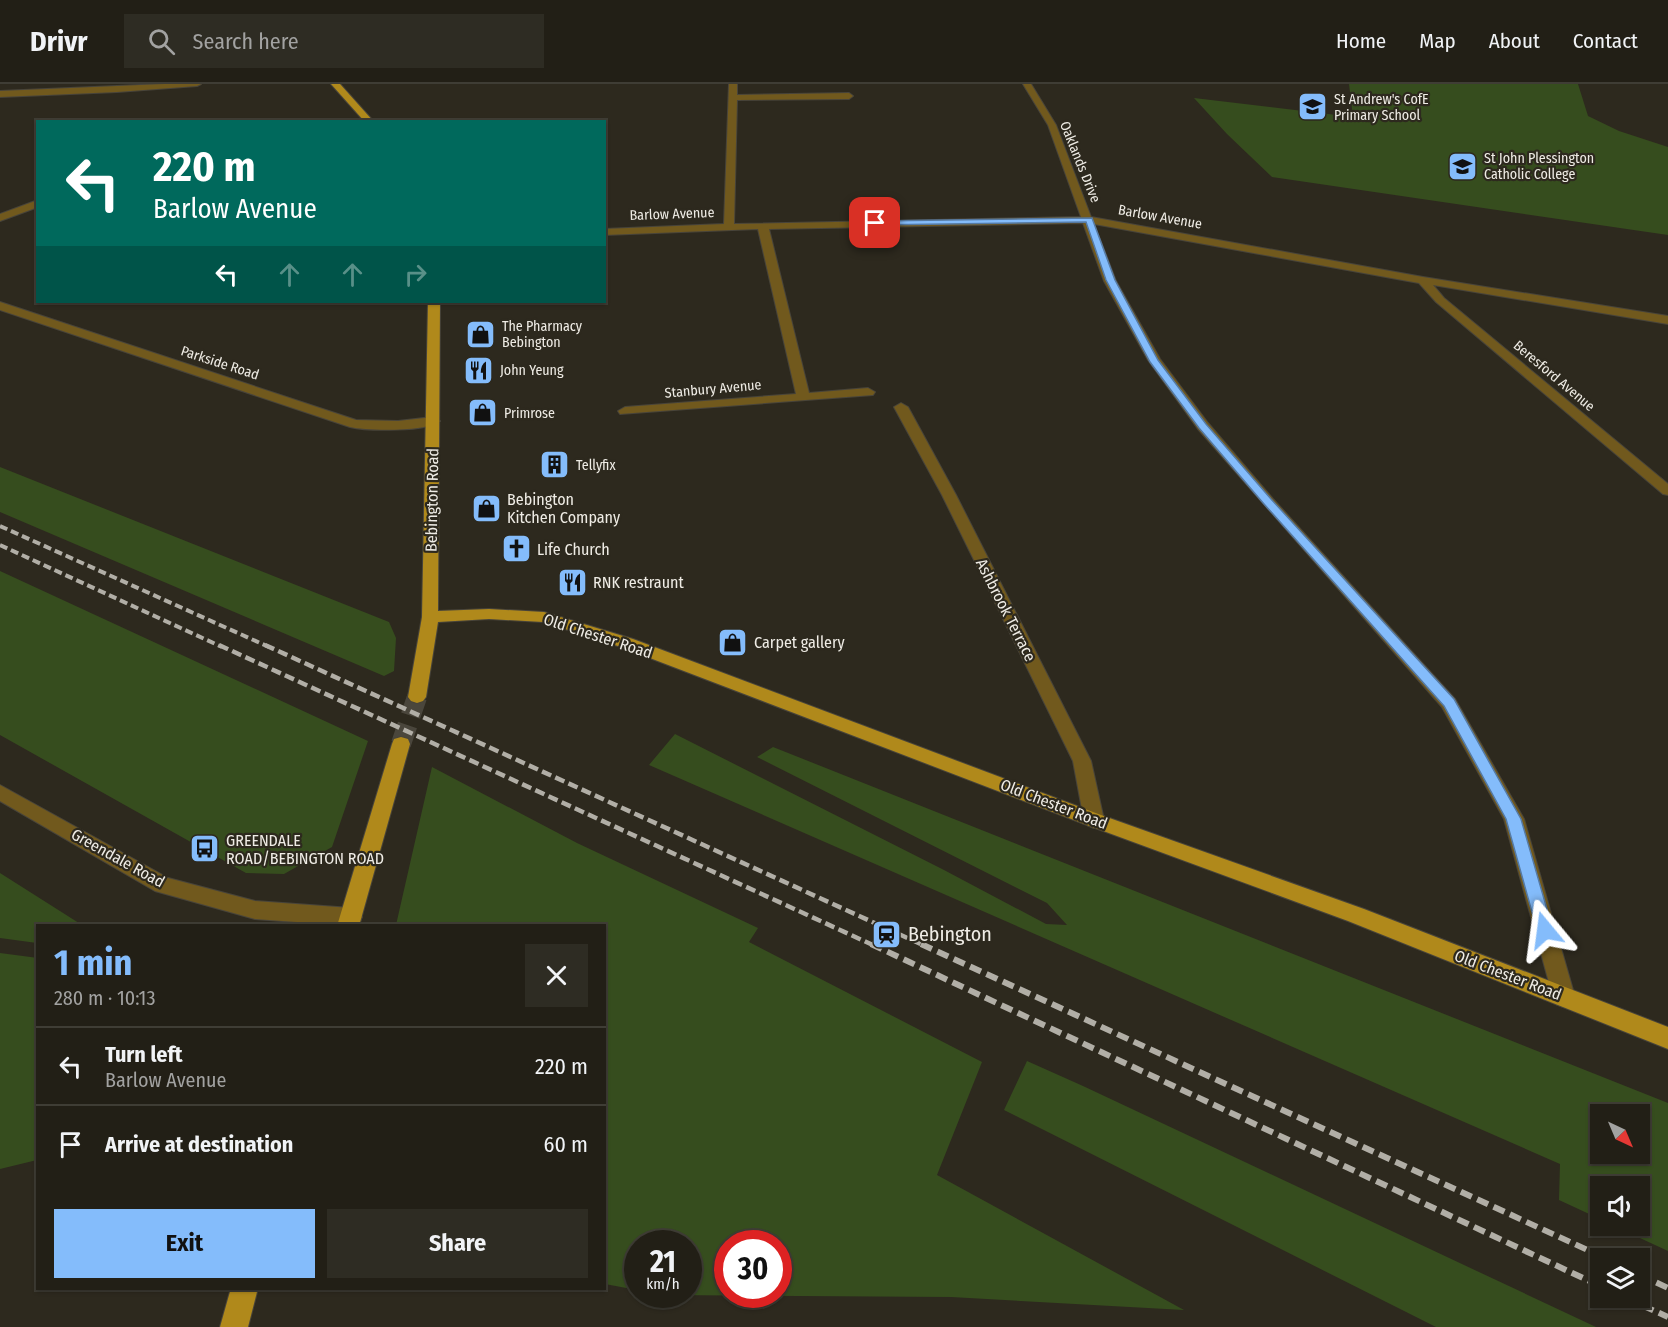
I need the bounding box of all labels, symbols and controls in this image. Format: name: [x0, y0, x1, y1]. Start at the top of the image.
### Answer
search box: [124, 14, 544, 68]
text: Drivr: [30, 25, 88, 58]
icon: search: [145, 25, 178, 58]
text: Search here: [193, 28, 299, 55]
text: Home: [1336, 28, 1386, 54]
text: Map: [1419, 28, 1456, 54]
text: About: [1489, 28, 1540, 54]
text: Contact: [1573, 28, 1638, 54]
school or university icon: St Andrew's CofE Primary School: [1297, 91, 1329, 123]
place label: St Andrew's CofE Primary School: [1334, 91, 1429, 124]
street label: Oaklands Drive: [1056, 119, 1104, 205]
text: 220 m: [153, 142, 256, 192]
icon: left: [54, 144, 132, 222]
school or university icon: St John Plessington Catholic College: [1447, 150, 1479, 182]
place label: St John Plessington Catholic College: [1484, 150, 1594, 183]
text: Barlow Avenue: [153, 193, 317, 225]
pin: [849, 197, 900, 248]
street label: Barlow Avenue: [1117, 201, 1203, 233]
street label: Barlow Avenue: [629, 204, 715, 224]
icon: arrive: [858, 206, 891, 239]
icon: left: [210, 258, 243, 291]
icon: ahead: [273, 258, 306, 291]
icon: ahead: [336, 258, 369, 291]
icon: right: [399, 258, 432, 291]
shop icon: The Pharmacy Bebington: [465, 318, 497, 350]
place label: The Pharmacy Bebington: [502, 318, 583, 351]
street label: Beresford Avenue: [1510, 337, 1598, 415]
street label: Parkside Road: [179, 342, 261, 384]
restaurant icon: John Yeung: [463, 354, 495, 386]
place label: John Yeung: [500, 362, 564, 379]
street label: Stanbury Avenue: [664, 376, 762, 402]
shop icon: Primrose: [467, 397, 499, 429]
place label: Primrose: [504, 405, 555, 422]
street label: Bebington Road: [422, 448, 442, 552]
building icon: Tellyfix: [539, 449, 571, 481]
place label: Tellyfix: [576, 457, 616, 474]
place label: Bebington Kitchen Company: [507, 490, 621, 527]
shop icon: Bebington Kitchen Company: [470, 492, 502, 524]
church icon: Life Church: [500, 533, 532, 565]
place label: Life Church: [537, 540, 610, 559]
street label: Ashbrook Terrace: [972, 555, 1040, 665]
restaurant icon: RNK restraunt: [556, 566, 588, 598]
place label: RNK restraunt: [593, 573, 684, 592]
street label: Old Chester Road: [541, 609, 655, 663]
shop icon: Carpet gallery: [717, 626, 749, 658]
place label: Carpet gallery: [754, 633, 846, 652]
street label: Old Chester Road: [998, 775, 1110, 833]
street label: Greendale Road: [68, 825, 168, 891]
place label: GREENDALE ROAD/BEBINGTON ROAD: [226, 831, 384, 868]
bus stop icon: GREENDALE ROAD/BEBINGTON ROAD: [189, 833, 221, 865]
position arrow: [1513, 898, 1577, 962]
station icon: Bebington: [871, 918, 903, 950]
place label: Bebington: [908, 922, 992, 946]
text: 1 min: [54, 941, 132, 985]
button: close: [525, 944, 588, 1007]
street label: Old Chester Road: [1452, 946, 1564, 1004]
text: 280 m · 10:13: [54, 986, 155, 1010]
text: Turn left: [105, 1041, 183, 1068]
icon: left: [54, 1050, 87, 1083]
text: 220 m: [535, 1053, 588, 1080]
text: Barlow Avenue: [105, 1068, 226, 1092]
north arrow: [1590, 1104, 1650, 1164]
map controls: [1590, 1104, 1650, 1308]
icon: arrive: [54, 1128, 87, 1161]
text: Arrive at destination: [105, 1131, 293, 1158]
text: 60 m: [544, 1131, 588, 1158]
button: sound: [1590, 1176, 1650, 1236]
button: Exit: [54, 1209, 315, 1278]
button: Share: [327, 1209, 588, 1278]
speed limit sign: 30: [714, 1230, 792, 1308]
text: 21: [650, 1244, 676, 1280]
button: layers: [1590, 1248, 1650, 1308]
text: km/h: [646, 1275, 680, 1293]

